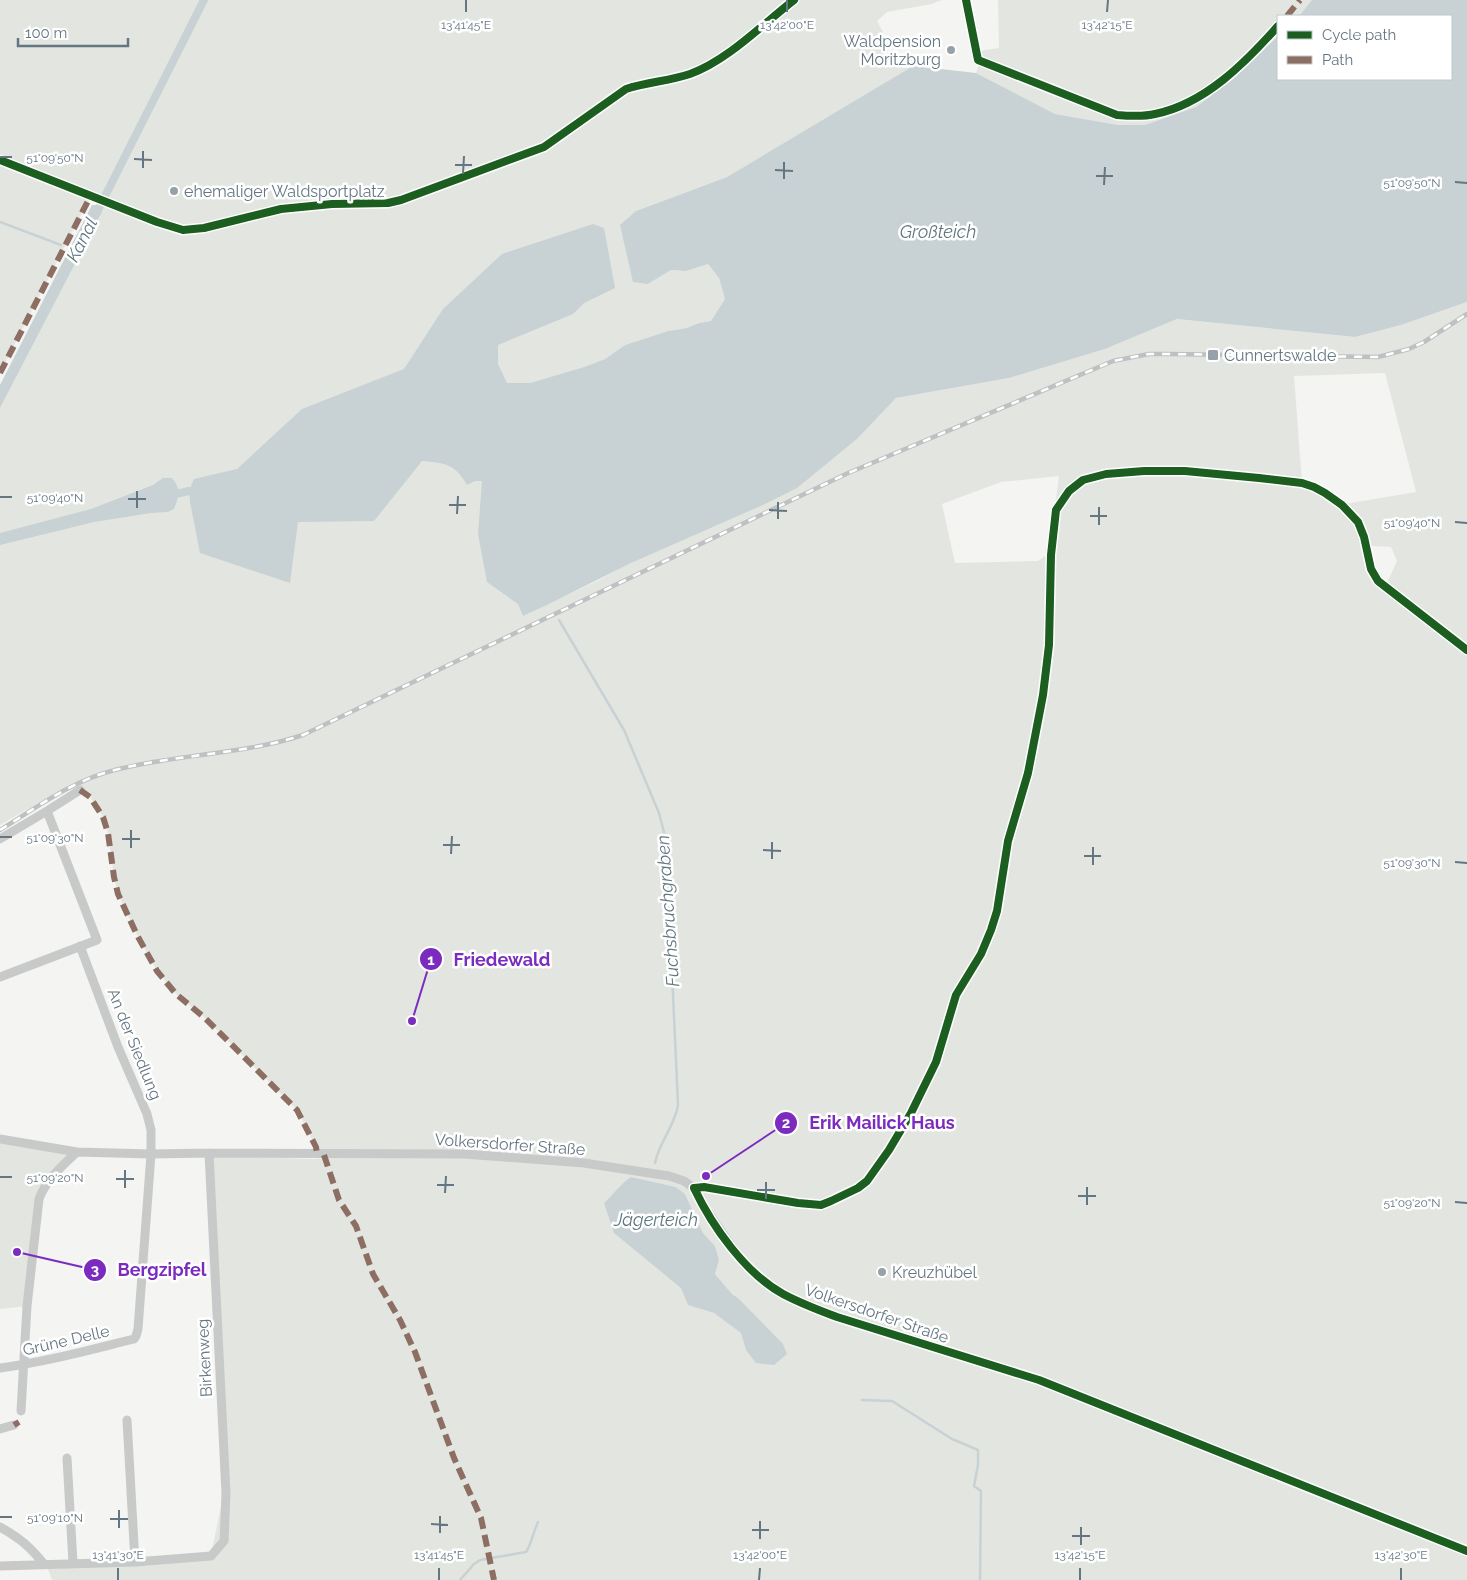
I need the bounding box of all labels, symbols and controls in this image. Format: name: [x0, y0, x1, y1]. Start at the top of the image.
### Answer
scale bar: [18, 15, 128, 47]
legend: [1277, 15, 1452, 80]
text: 13°41'45"E: [441, 18, 491, 32]
text: 13°42'00"E: [760, 18, 814, 32]
text: 13°42'15"E: [1081, 18, 1133, 32]
text: 100 m: [25, 24, 67, 42]
text: Cycle path: [1322, 26, 1396, 44]
place label: Waldpension Moritzburg: [843, 32, 941, 69]
marker: Waldpension Moritzburg: [945, 44, 957, 56]
text: Path: [1322, 51, 1353, 69]
text: 51°09'50"N: [26, 151, 84, 165]
text: 51°09'50"N: [1383, 176, 1441, 190]
place label: ehemaliger Waldsportplatz: [184, 182, 385, 201]
marker: ehemaliger Waldsportplatz: [168, 185, 180, 197]
water label: Kanal: [62, 214, 102, 265]
water label: Großteich: [900, 221, 976, 242]
place label: Cunnertswalde: [1224, 346, 1336, 365]
marker: Cunnertswalde: [1206, 348, 1220, 362]
text: 51°09'40"N: [27, 491, 83, 505]
text: 51°09'40"N: [1384, 516, 1440, 530]
text: 51°09'30"N: [26, 831, 84, 845]
water label: Fuchsbruchgraben: [652, 834, 683, 988]
text: 51°09'30"N: [1383, 856, 1441, 870]
callout: Friedewald: [419, 943, 561, 976]
text: Friedewald: [454, 949, 550, 970]
text: 1: [427, 951, 435, 969]
street label: An der Siedlung: [104, 986, 166, 1103]
callout: Erik Mailick Haus: [774, 1106, 964, 1139]
text: Erik Mailick Haus: [809, 1112, 955, 1133]
text: 2: [782, 1114, 790, 1132]
street label: Volkersdorfer Straße: [434, 1130, 586, 1159]
text: 51°09'20"N: [26, 1171, 84, 1185]
text: 51°09'20"N: [1383, 1196, 1441, 1210]
water label: Jägerteich: [613, 1209, 698, 1230]
callout: Bergzipfel: [82, 1254, 216, 1287]
text: Bergzipfel: [117, 1259, 207, 1280]
text: 3: [91, 1261, 99, 1279]
place label: Kreuzhübel: [892, 1263, 978, 1282]
marker: Kreuzhübel: [876, 1266, 888, 1278]
street label: Volkersdorfer Straße: [802, 1280, 951, 1347]
street label: Birkenweg: [193, 1318, 216, 1398]
street label: Grüne Delle: [21, 1321, 111, 1360]
text: 51°09'10"N: [27, 1511, 83, 1525]
text: 13°41'30"E: [92, 1548, 144, 1562]
text: 13°41'45"E: [414, 1548, 464, 1562]
text: 13°42'00"E: [733, 1548, 787, 1562]
text: 13°42'15"E: [1054, 1548, 1106, 1562]
text: 13°42'30"E: [1374, 1548, 1428, 1562]

